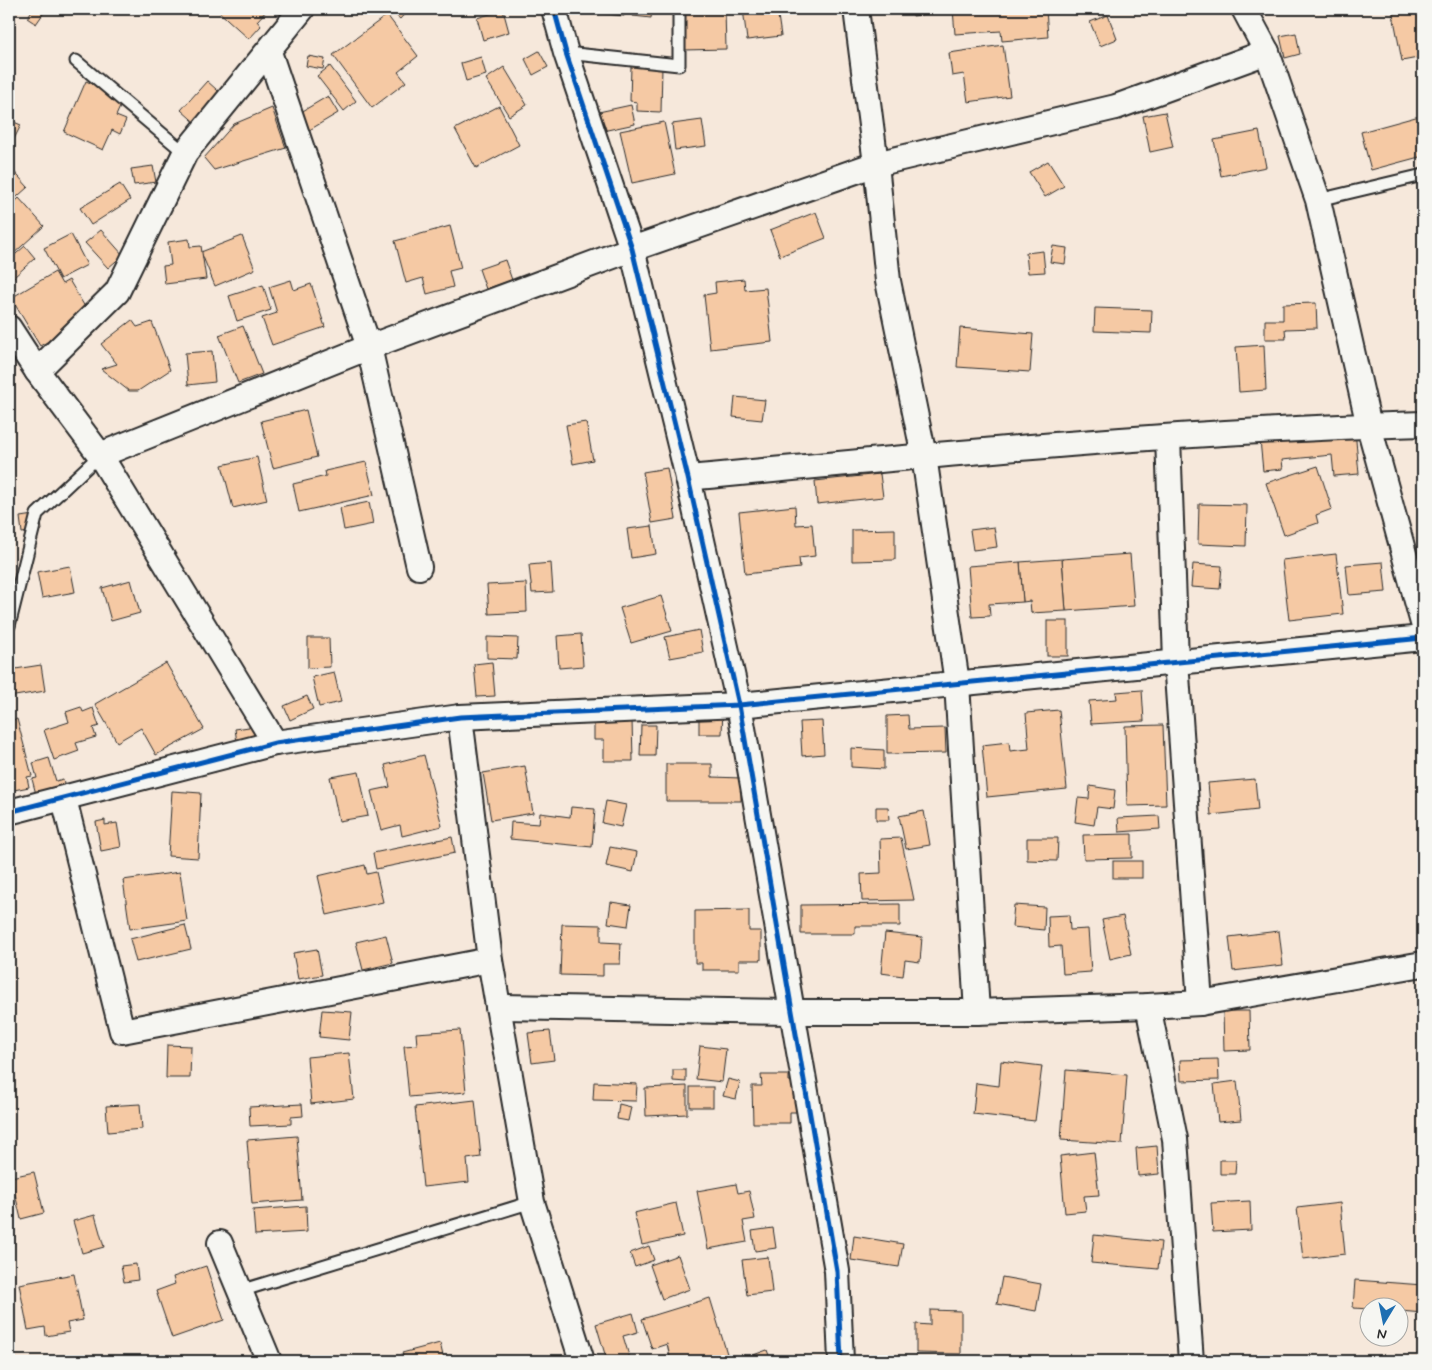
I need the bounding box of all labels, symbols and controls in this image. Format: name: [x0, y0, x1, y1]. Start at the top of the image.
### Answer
north arrow: [1360, 1298, 1410, 1348]
text: N: [1376, 1324, 1388, 1343]

